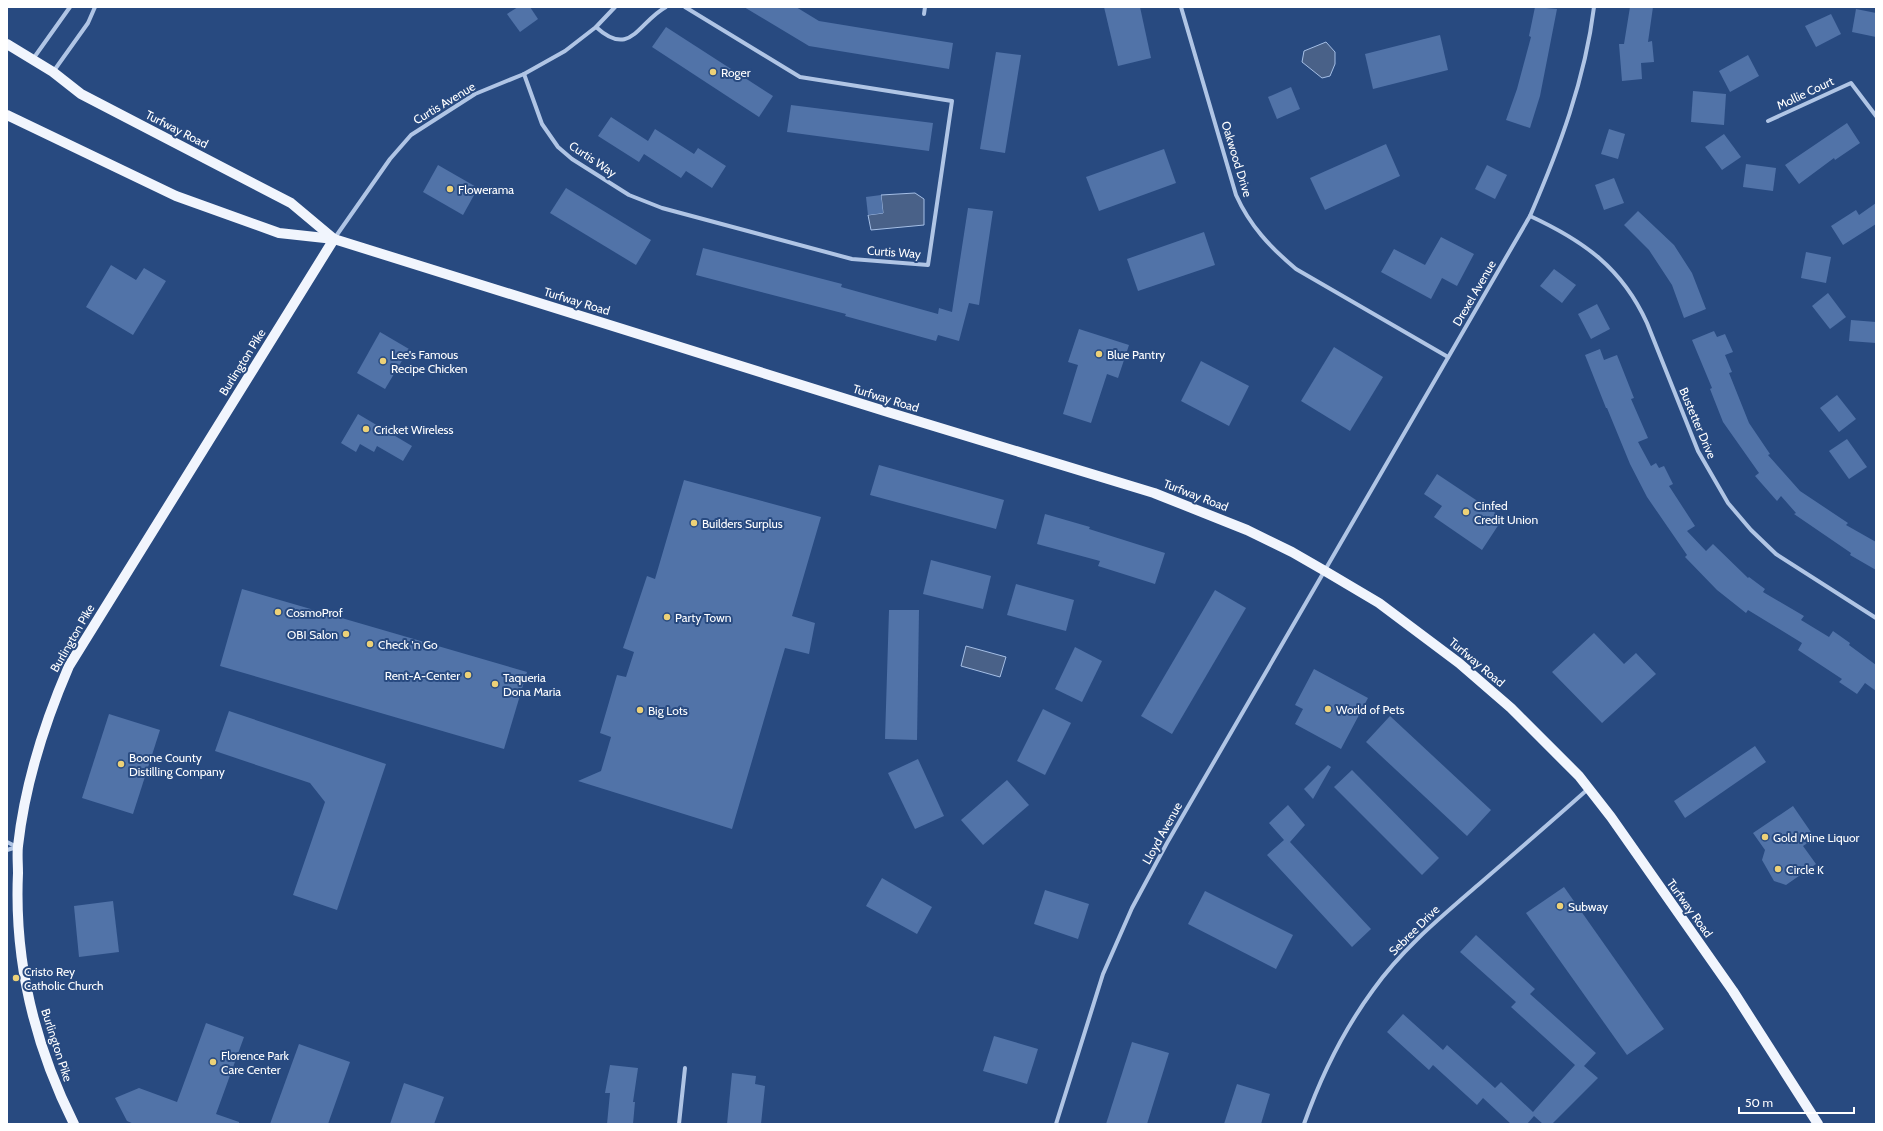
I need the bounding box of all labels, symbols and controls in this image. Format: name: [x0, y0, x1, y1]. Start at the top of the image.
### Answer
place label: Roger: [721, 65, 751, 80]
marker: Roger: [708, 67, 718, 77]
street label: Mollie Court: [1774, 73, 1836, 113]
street label: Curtis Avenue: [410, 79, 478, 127]
street label: Turfway Road: [143, 107, 211, 151]
street label: Oakwood Drive: [1218, 119, 1256, 199]
street label: Curtis Way: [566, 138, 620, 180]
place label: Flowerama: [458, 182, 514, 197]
marker: Flowerama: [445, 184, 455, 194]
street label: Curtis Way: [867, 243, 921, 261]
street label: Drexel Avenue: [1449, 257, 1499, 329]
street label: Turfway Road: [542, 284, 612, 318]
street label: Burlington Pike: [216, 326, 268, 398]
place label: Lee's Famous Recipe Chicken: [391, 347, 468, 376]
place label: Blue Pantry: [1107, 347, 1165, 362]
marker: Blue Pantry: [1094, 349, 1104, 359]
marker: Lee's Famous Recipe Chicken: [378, 356, 388, 366]
street label: Turfway Road: [851, 381, 921, 415]
street label: Bustetter Drive: [1676, 385, 1720, 461]
place label: Cricket Wireless: [374, 422, 454, 437]
marker: Cricket Wireless: [361, 424, 371, 434]
street label: Turfway Road: [1161, 476, 1231, 514]
place label: Cinfed Credit Union: [1474, 498, 1538, 527]
marker: Cinfed Credit Union: [1461, 507, 1471, 517]
place label: Builders Surplus: [702, 516, 783, 531]
marker: Builders Surplus: [689, 518, 699, 528]
street label: Burlington Pike: [47, 601, 97, 675]
place label: CosmoProf: [286, 605, 343, 620]
marker: CosmoProf: [273, 607, 283, 617]
place label: Party Town: [675, 610, 732, 625]
marker: Party Town: [662, 612, 672, 622]
place label: OBI Salon: [287, 627, 338, 642]
marker: OBI Salon: [341, 629, 351, 639]
street label: Turfway Road: [1446, 634, 1508, 690]
place label: Check 'n Go: [378, 637, 438, 652]
marker: Check 'n Go: [365, 639, 375, 649]
place label: Rent-A-Center: [385, 668, 460, 683]
marker: Rent-A-Center: [463, 670, 473, 680]
place label: Taqueria Dona Maria: [503, 670, 561, 699]
marker: Taqueria Dona Maria: [490, 679, 500, 689]
place label: World of Pets: [1336, 702, 1405, 717]
place label: Big Lots: [648, 703, 688, 718]
marker: World of Pets: [1323, 704, 1333, 714]
marker: Big Lots: [635, 705, 645, 715]
place label: Boone County Distilling Company: [129, 750, 225, 779]
marker: Boone County Distilling Company: [116, 759, 126, 769]
street label: Lloyd Avenue: [1139, 799, 1185, 867]
place label: Gold Mine Liquor: [1773, 830, 1860, 845]
marker: Gold Mine Liquor: [1760, 832, 1770, 842]
place label: Circle K: [1786, 862, 1824, 877]
marker: Circle K: [1773, 864, 1783, 874]
street label: Turfway Road: [1664, 876, 1716, 940]
place label: Subway: [1568, 899, 1608, 914]
marker: Subway: [1555, 901, 1565, 911]
street label: Sebree Drive: [1386, 902, 1442, 958]
place label: Cristo Rey Catholic Church: [24, 964, 103, 993]
marker: Cristo Rey Catholic Church: [11, 973, 21, 983]
street label: Burlington Pike: [38, 1007, 76, 1083]
place label: Florence Park Care Center: [221, 1048, 290, 1077]
marker: Florence Park Care Center: [208, 1057, 218, 1067]
scale bar: [1739, 1089, 1854, 1115]
text: 50 m: [1745, 1095, 1773, 1110]

